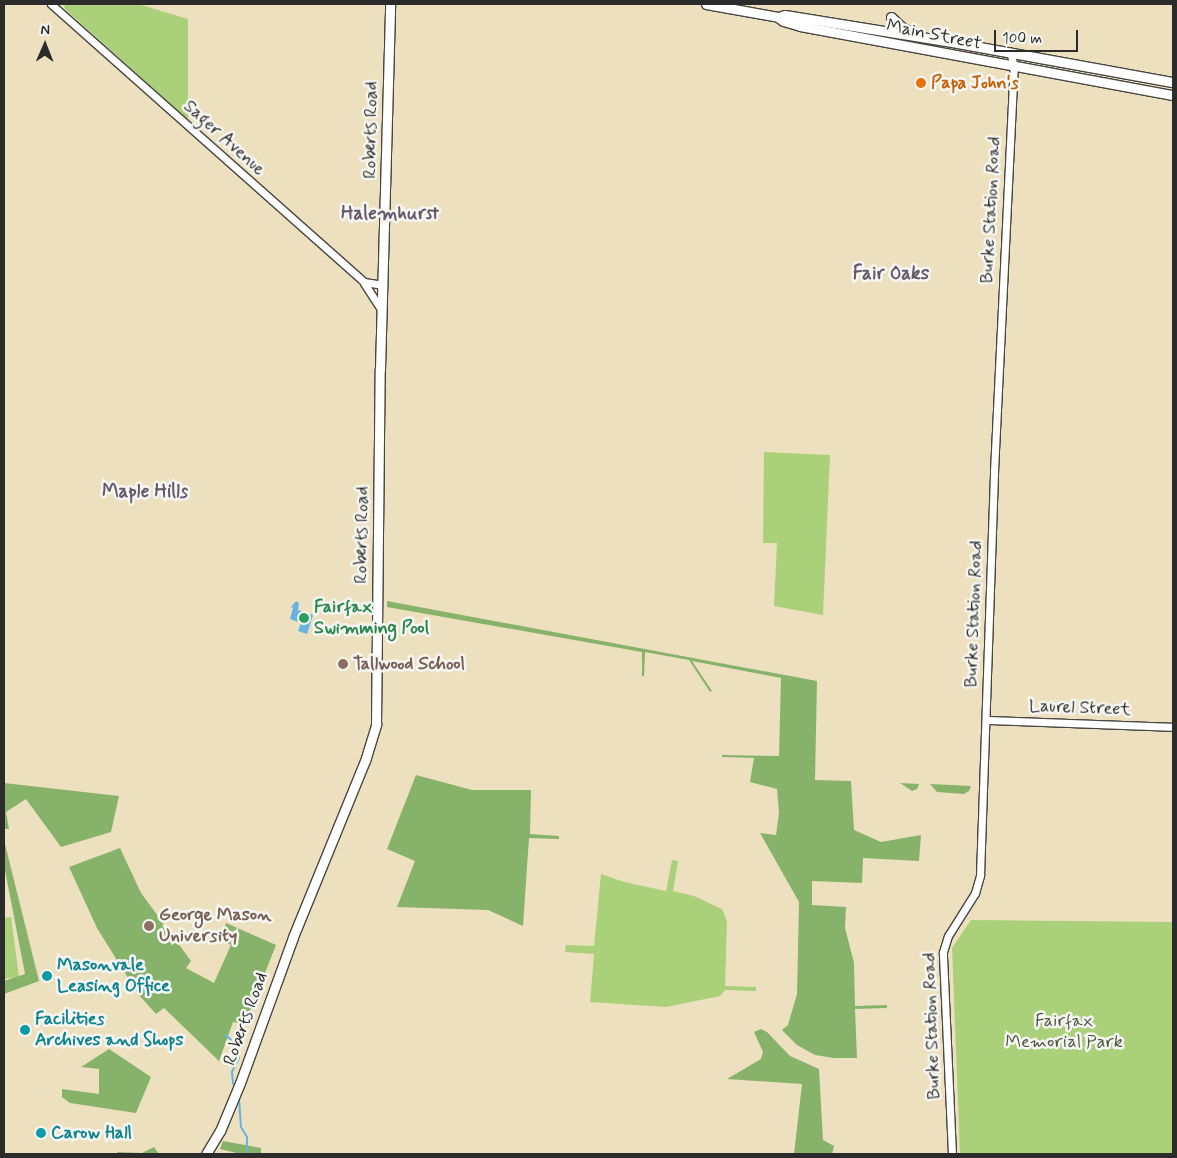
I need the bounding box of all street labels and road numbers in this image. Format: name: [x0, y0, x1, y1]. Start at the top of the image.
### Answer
street label: Main Street: [885, 15, 983, 55]
street label: Roberts Road: [359, 81, 383, 179]
street label: Sager Avenue: [178, 95, 270, 181]
street label: Burke Station Road: [976, 138, 1006, 282]
street label: Roberts Road: [350, 486, 374, 584]
street label: Burke Station Road: [961, 542, 987, 686]
street label: Laurel Street: [1029, 695, 1131, 721]
street label: Burke Station Road: [919, 954, 945, 1098]
street label: Roberts Road: [219, 970, 273, 1068]

